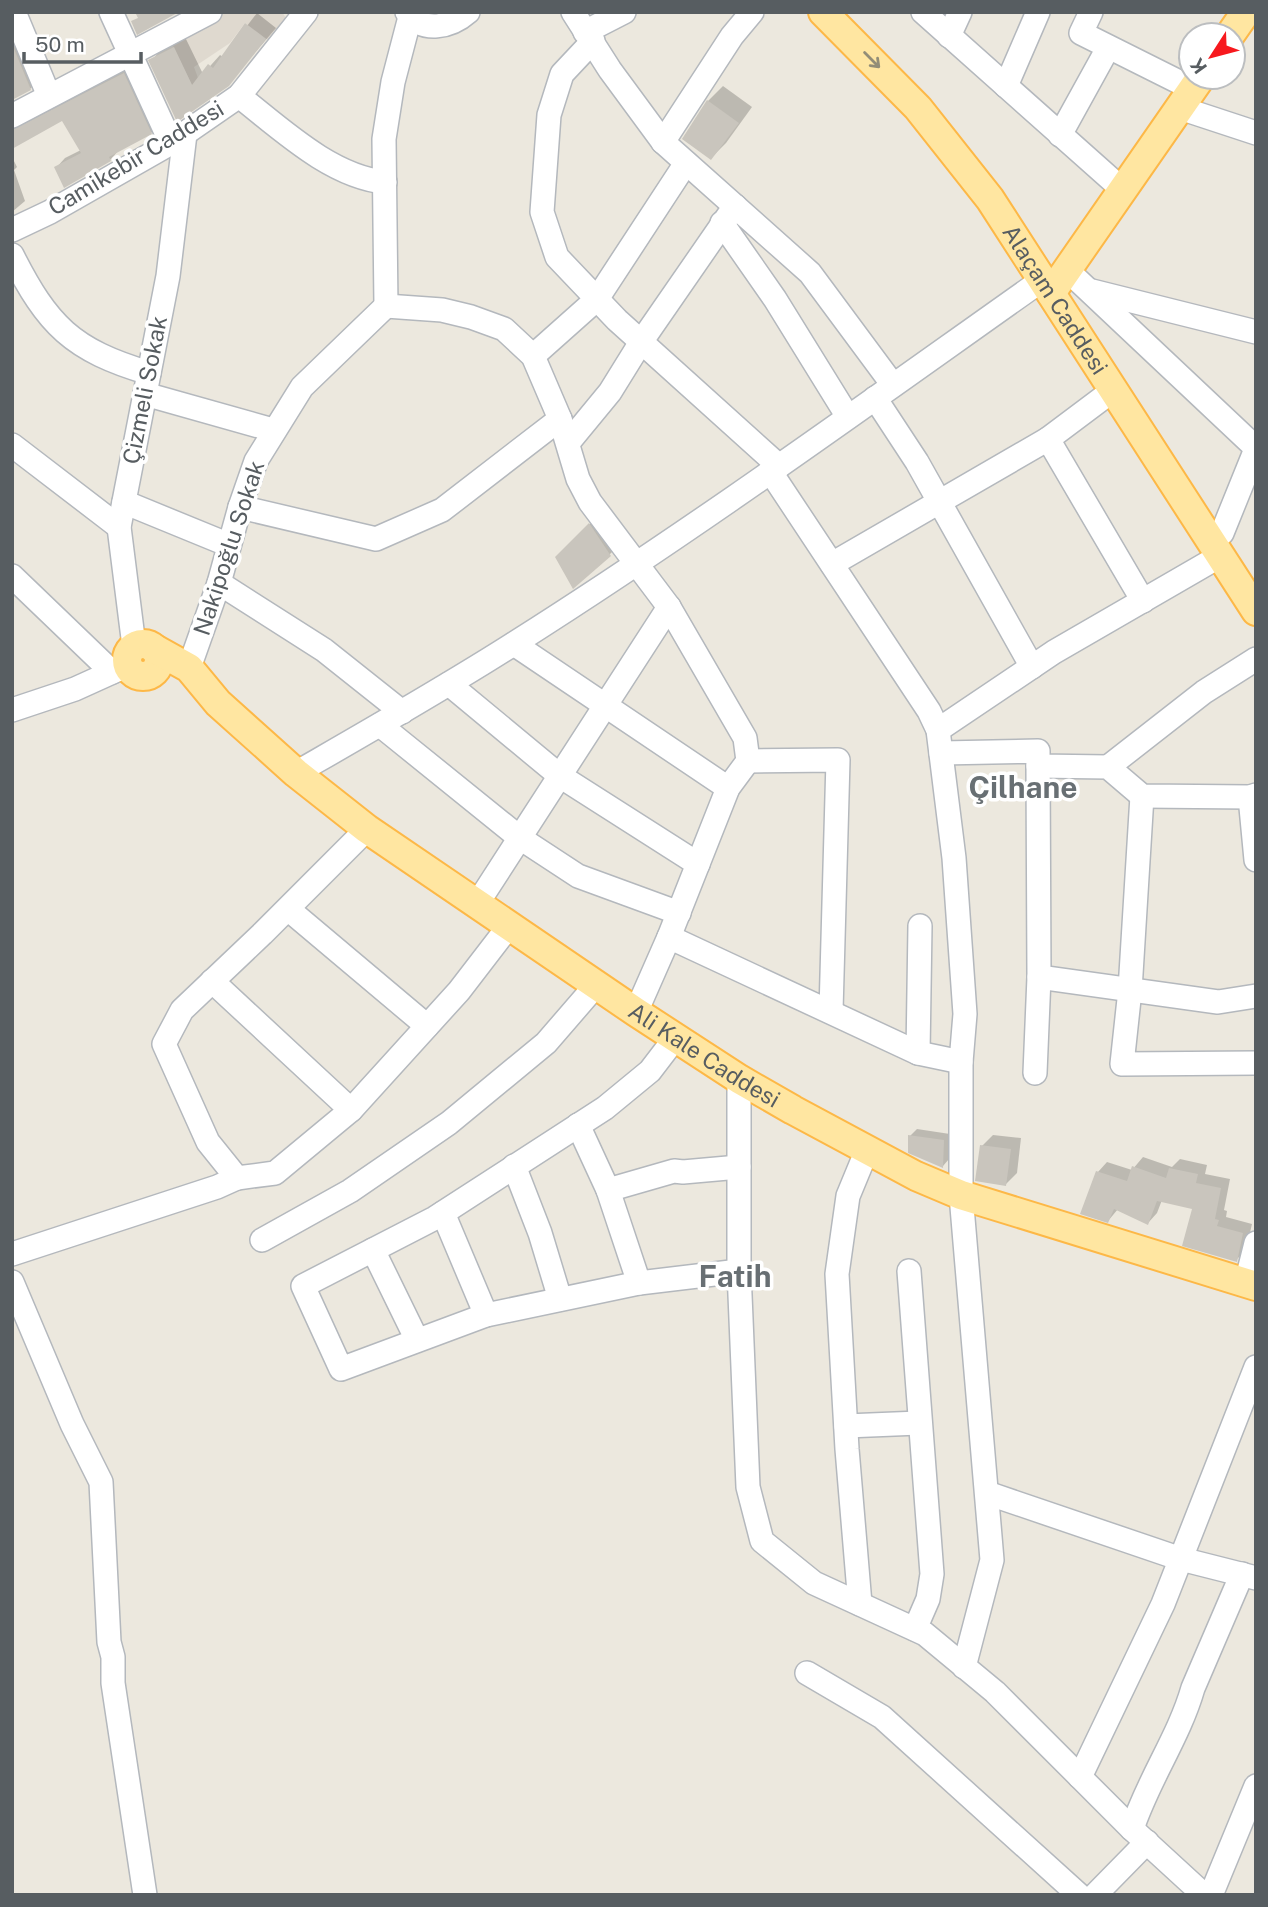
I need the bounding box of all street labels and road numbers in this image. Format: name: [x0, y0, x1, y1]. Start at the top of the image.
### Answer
street label: Camikebir Caddesi: [43, 95, 228, 221]
street label: Alaçam Caddesi: [997, 220, 1114, 379]
street label: Çizmeli Sokak: [117, 313, 172, 466]
street label: Nakipoğlu Sokak: [188, 457, 269, 639]
street label: Ali Kale Caddesi: [624, 997, 785, 1113]

